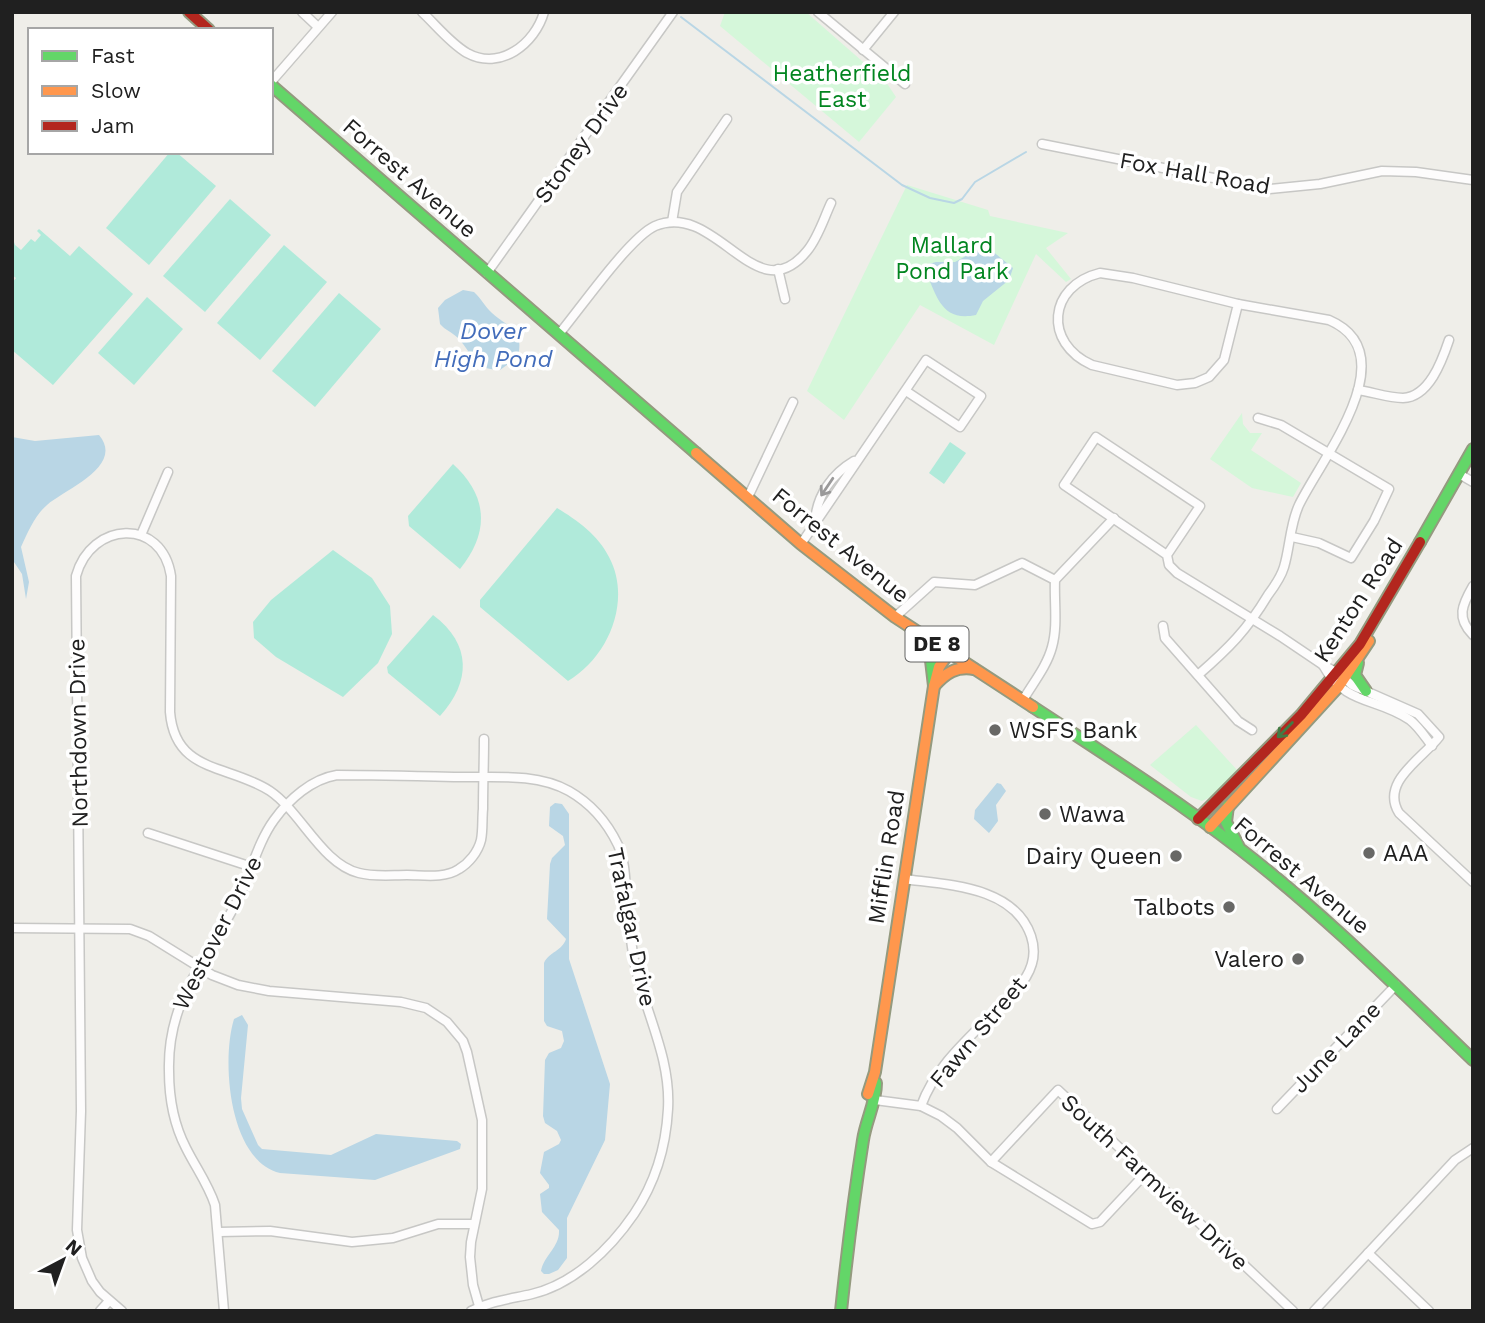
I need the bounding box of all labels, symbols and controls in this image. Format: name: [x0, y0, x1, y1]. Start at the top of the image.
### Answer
legend: [28, 28, 273, 154]
text: Fast: [91, 43, 135, 68]
park label: Heatherfield East: [773, 60, 911, 113]
text: Slow: [91, 78, 141, 103]
street label: Stoney Drive: [529, 78, 634, 208]
text: Jam: [91, 113, 134, 138]
street label: Forrest Avenue: [337, 113, 482, 244]
street label: Fox Hall Road: [1117, 147, 1272, 200]
park label: Mallard Pond Park: [895, 232, 1009, 285]
water label: Dover High Pond: [434, 317, 553, 373]
one-way arrow: [820, 476, 834, 496]
street label: Forrest Avenue: [767, 482, 915, 609]
street label: Kenton Road: [1308, 533, 1409, 668]
road number: DE 8: [906, 626, 968, 662]
street label: Northdown Drive: [63, 638, 94, 828]
place label: WSFS Bank: [1009, 717, 1138, 744]
marker: WSFS Bank: [987, 722, 1003, 738]
one-way arrow: [1276, 722, 1293, 739]
street label: Mifflin Road: [863, 788, 910, 926]
place label: Wawa: [1059, 801, 1125, 828]
marker: Wawa: [1037, 806, 1053, 822]
street label: Forrest Avenue: [1229, 811, 1375, 940]
place label: AAA: [1383, 840, 1429, 867]
place label: Dairy Queen: [1026, 843, 1162, 870]
street label: Trafalgar Drive: [601, 845, 662, 1009]
marker: AAA: [1361, 845, 1377, 861]
marker: Dairy Queen: [1168, 848, 1184, 864]
street label: Westover Drive: [167, 852, 268, 1015]
place label: Talbots: [1134, 894, 1215, 921]
marker: Talbots: [1221, 899, 1237, 915]
place label: Valero: [1214, 946, 1284, 973]
marker: Valero: [1290, 951, 1306, 967]
street label: Fawn Street: [924, 971, 1033, 1093]
street label: June Lane: [1286, 996, 1387, 1099]
street label: South Farmview Drive: [1055, 1089, 1254, 1276]
north arrow: [28, 1225, 98, 1295]
text: N: [61, 1234, 87, 1261]

